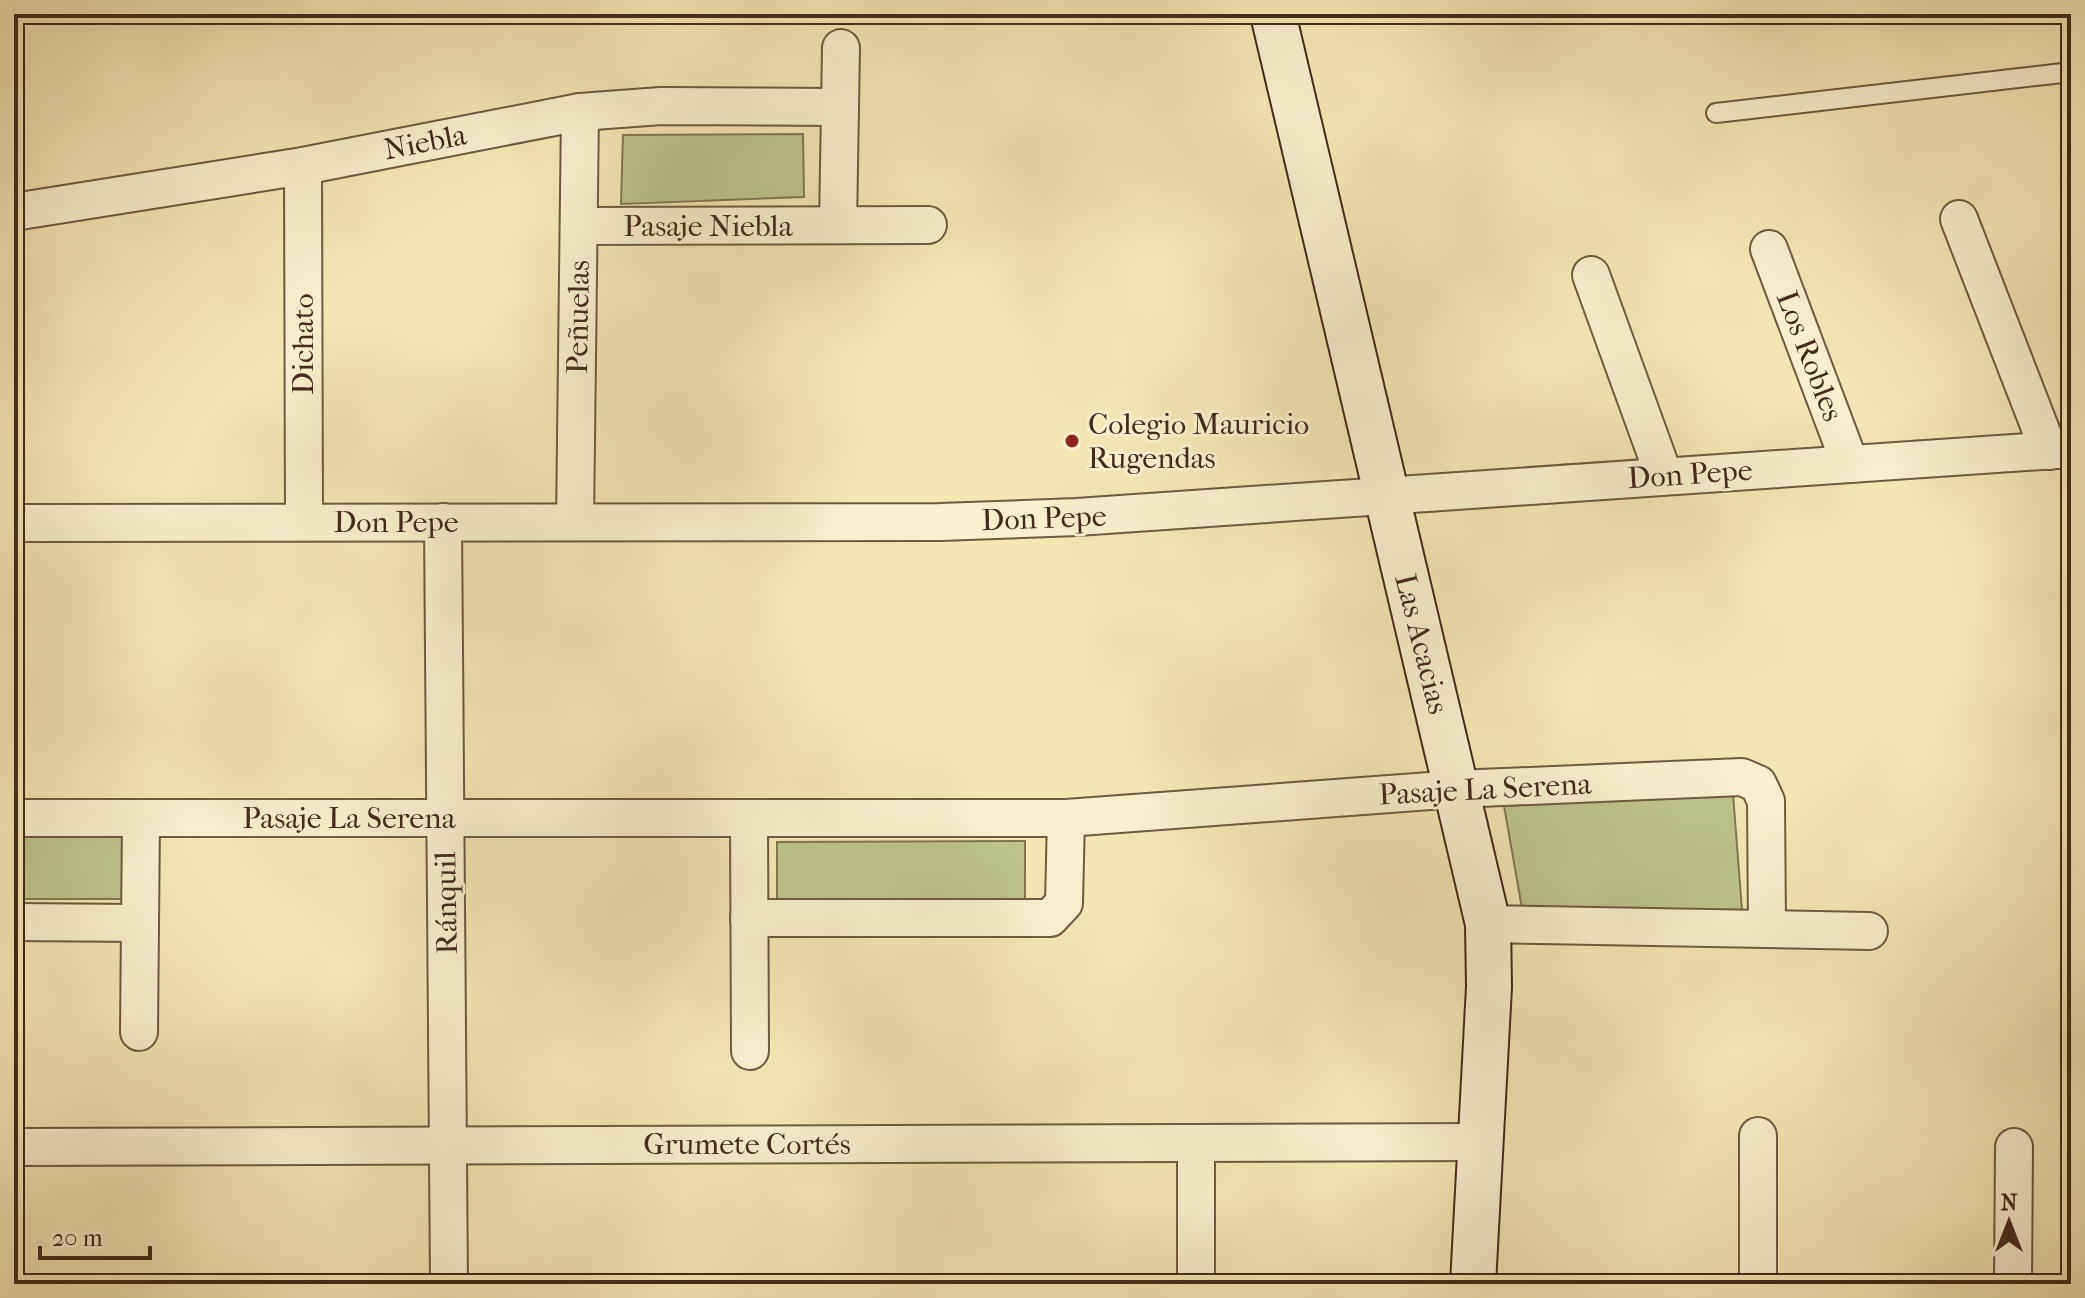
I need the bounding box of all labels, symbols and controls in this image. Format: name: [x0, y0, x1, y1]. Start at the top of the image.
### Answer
street label: Niebla: [381, 117, 471, 168]
street label: Pasaje Niebla: [623, 209, 794, 244]
street label: Peñuelas: [560, 260, 597, 374]
street label: Los Robles: [1769, 286, 1850, 426]
street label: Dichato: [286, 293, 321, 395]
place label: Colegio Mauricio Rugendas: [1088, 407, 1309, 476]
marker: Colegio Mauricio Rugendas: [1063, 432, 1081, 450]
street label: Don Pepe: [1626, 453, 1754, 496]
street label: Don Pepe: [981, 499, 1107, 538]
street label: Don Pepe: [333, 505, 459, 540]
street label: Las Acacias: [1387, 570, 1456, 718]
street label: Pasaje La Serena: [1378, 766, 1593, 813]
street label: Pasaje La Serena: [242, 801, 457, 836]
street label: Ránquil: [428, 851, 465, 955]
street label: Grumete Cortés: [643, 1127, 851, 1162]
north arrow: [1969, 1182, 2049, 1262]
text: N: [2001, 1190, 2018, 1216]
scale bar: [40, 1210, 150, 1260]
text: 20 m: [52, 1224, 103, 1252]

